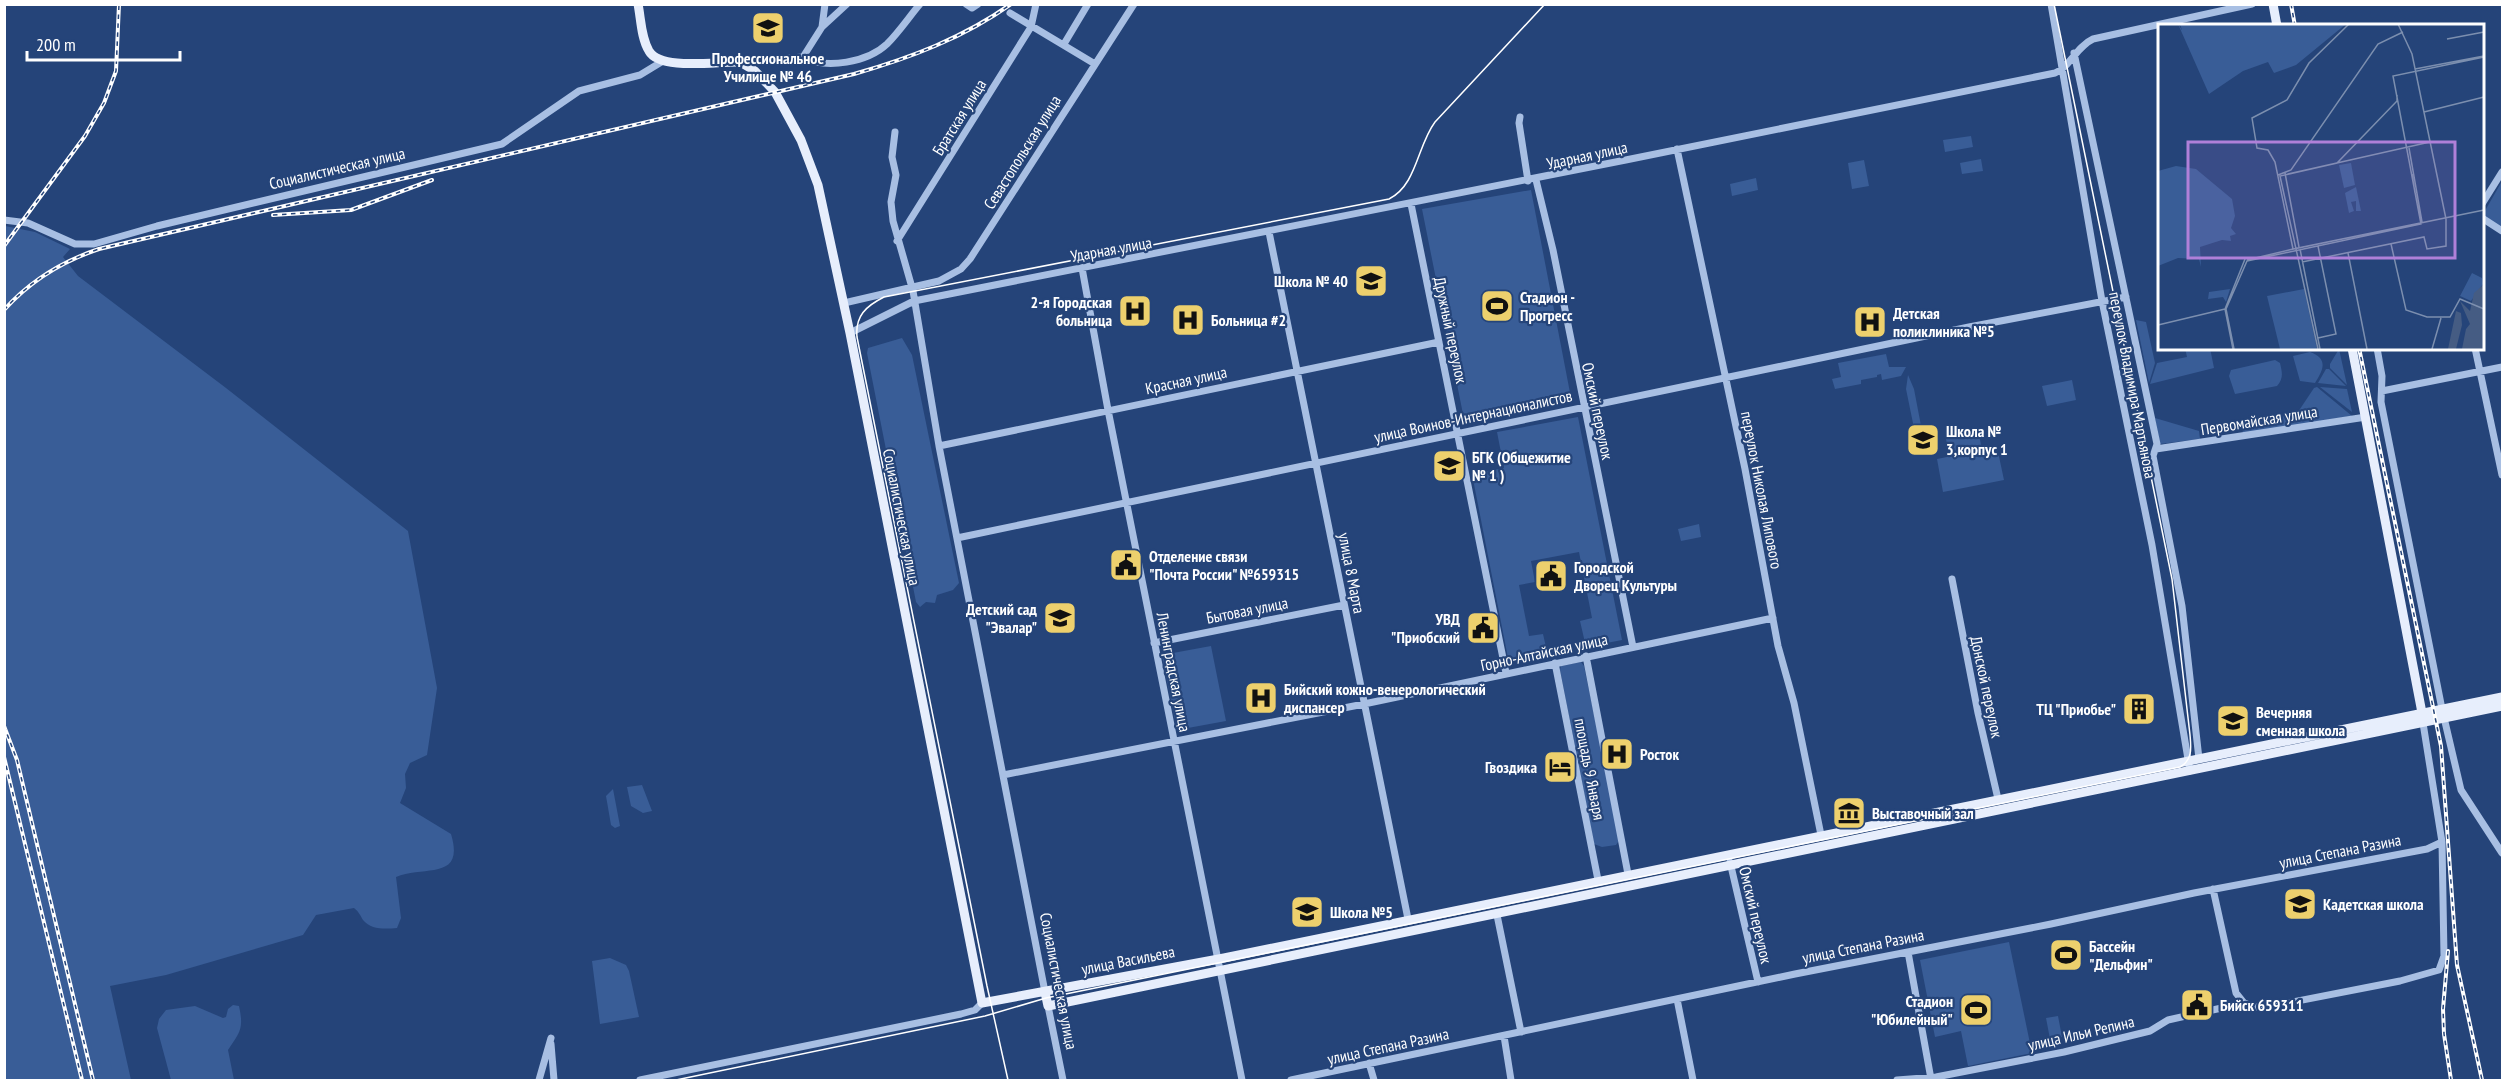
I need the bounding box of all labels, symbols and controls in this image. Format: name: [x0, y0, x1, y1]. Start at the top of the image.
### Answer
school or university icon: Профессиональное Училище № 46: [750, 10, 786, 46]
scale bar: [27, 24, 180, 62]
inset map: [2158, 24, 2483, 350]
text: 200 m: [36, 33, 76, 56]
place label: Профессиональное Училище № 46: [712, 48, 824, 86]
street label: Братская улица: [928, 75, 990, 159]
street label: Севастопольская улица: [979, 91, 1065, 213]
street label: Ударная улица: [1545, 137, 1629, 173]
street label: Социалистическая улица: [267, 143, 407, 193]
street label: Ударная улица: [1069, 232, 1153, 266]
school or university icon: Школа № 40: [1353, 263, 1389, 299]
place label: Школа № 40: [1274, 271, 1348, 291]
street label: Дружный переулок: [1430, 275, 1472, 386]
place label: Стадион - Прогресс: [1520, 287, 1575, 325]
sports icon: Стадион - Прогресс: [1479, 288, 1515, 324]
street label: переулок Владимира Мартьянова: [2105, 290, 2161, 480]
place label: 2-я Городская больница: [1031, 292, 1112, 330]
hospital icon: 2-я Городская больница: [1117, 293, 1153, 329]
hospital icon: Больница #2: [1170, 302, 1206, 338]
place label: Детская поликлиника №5: [1893, 303, 1995, 341]
hospital icon: Детская поликлиника №5: [1852, 304, 1888, 340]
place label: Больница #2: [1211, 310, 1286, 330]
street label: Омский переулок: [1578, 361, 1618, 462]
street label: Красная улица: [1144, 362, 1228, 398]
street label: улица Воинов-Интернационалистов: [1372, 385, 1574, 447]
street label: Первомайская улица: [2199, 401, 2319, 439]
street label: переулок Николая Липового: [1737, 409, 1787, 571]
place label: Школа № 3,корпус 1: [1946, 421, 2008, 459]
school or university icon: Школа № 3,корпус 1: [1905, 422, 1941, 458]
street label: Социалистическая улица: [879, 447, 925, 587]
place label: БГК (Общежитие № 1 ): [1472, 447, 1571, 485]
school or university icon: БГК (Общежитие № 1 ): [1431, 448, 1467, 484]
street label: улица 8 Марта: [1334, 531, 1370, 615]
place label: Отделение связи "Почта России" №659315: [1149, 546, 1299, 584]
public building icon: Отделение связи "Почта России" №659315: [1108, 547, 1144, 583]
place label: Городской Дворец Культуры: [1574, 557, 1677, 595]
public building icon: Городской Дворец Культуры: [1533, 558, 1569, 594]
street label: Бытовая улица: [1204, 592, 1290, 628]
place label: Детский сад "Эвалар": [966, 599, 1037, 637]
school or university icon: Детский сад "Эвалар": [1042, 600, 1078, 636]
place label: УВД "Приобский: [1391, 609, 1460, 647]
street label: Ленинградская улица: [1152, 610, 1195, 733]
public building icon: УВД "Приобский: [1465, 610, 1501, 646]
street label: Горно-Алтайская улица: [1479, 629, 1609, 675]
street label: Донской переулок: [1966, 634, 2008, 741]
place label: Бийский кожно-венерологический диспансер: [1283, 679, 1486, 717]
hospital icon: Бийский кожно-венерологический диспансер: [1243, 680, 1279, 716]
building icon: ТЦ "Приобье": [2121, 691, 2157, 727]
place label: ТЦ "Приобье": [2036, 699, 2116, 719]
place label: Вечерняя сменная школа: [2256, 702, 2346, 740]
school or university icon: Вечерняя сменная школа: [2215, 703, 2251, 739]
street label: площадь 9 Января: [1570, 716, 1610, 822]
hospital icon: Росток: [1599, 736, 1635, 772]
place label: Росток: [1640, 744, 1679, 764]
hotel icon: Гвоздика: [1542, 749, 1578, 785]
place label: Гвоздика: [1485, 757, 1537, 777]
museum icon: Выставочный зал: [1831, 795, 1867, 831]
place label: Выставочный зал: [1872, 803, 1974, 823]
street label: улица Степана Разина: [2277, 829, 2403, 873]
street label: Омский переулок: [1735, 865, 1777, 966]
school or university icon: Кадетская школа: [2282, 886, 2318, 922]
school or university icon: Школа №5: [1289, 894, 1325, 930]
place label: Кадетская школа: [2323, 894, 2424, 914]
place label: Школа №5: [1330, 902, 1393, 922]
street label: Социалистическая улица: [1036, 911, 1082, 1051]
street label: улица Степана Разина: [1800, 924, 1926, 968]
place label: Бассейн "Дельфин": [2089, 936, 2153, 974]
sports icon: Бассейн "Дельфин": [2048, 937, 2084, 973]
street label: улица Васильева: [1080, 941, 1176, 979]
public building icon: Бийск 659311: [2179, 987, 2215, 1023]
place label: Стадион "Юбилейный": [1871, 991, 1953, 1029]
sports icon: Стадион "Юбилейный": [1958, 992, 1994, 1028]
place label: Бийск 659311: [2220, 995, 2303, 1015]
street label: улица Ильи Репина: [2026, 1011, 2136, 1055]
street label: улица Степана Разина: [1326, 1023, 1450, 1069]

